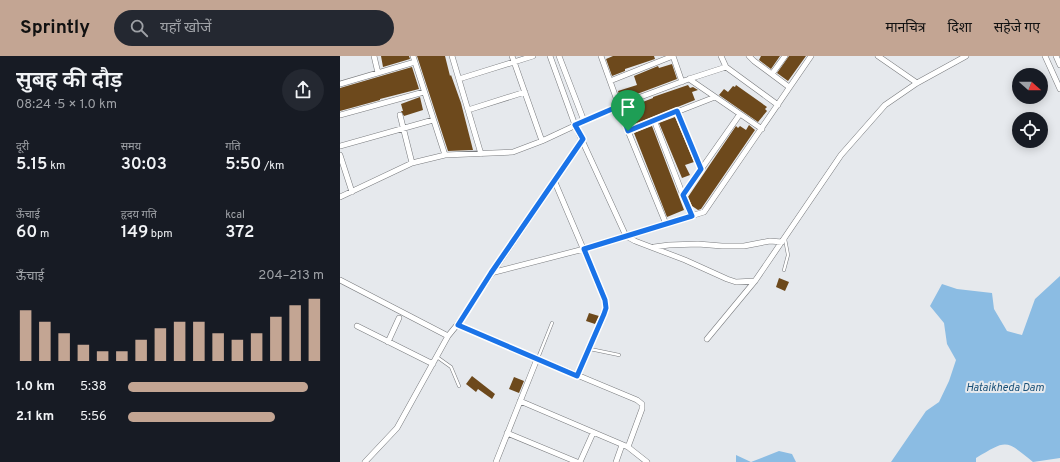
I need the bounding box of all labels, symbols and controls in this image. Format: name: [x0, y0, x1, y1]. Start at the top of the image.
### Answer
search box: [114, 10, 394, 46]
text: Sprintly: [20, 16, 90, 40]
icon: search: [128, 17, 150, 39]
text: यहाँ खोजें: [160, 19, 211, 38]
text: मानचित्र: [886, 20, 926, 37]
text: दिशा: [948, 20, 972, 37]
text: सहेजे गए: [994, 20, 1040, 37]
text: सुबह की दौड़: [16, 68, 122, 95]
north arrow: [1012, 68, 1048, 104]
map controls: [1012, 68, 1048, 148]
button: share: [282, 69, 324, 111]
pin: [611, 90, 645, 131]
icon: arrive: [617, 96, 639, 118]
text: 08:24 · 5 × 1.0 km: [16, 97, 117, 113]
button: locate: [1012, 112, 1048, 148]
text: दूरी: [16, 140, 29, 154]
text: समय: [121, 140, 141, 154]
text: गति: [225, 140, 241, 154]
text: 5.15: [16, 154, 48, 176]
text: 30:03: [121, 154, 167, 176]
text: 5:50: [225, 154, 261, 176]
text: km: [48, 159, 65, 173]
text: /km: [261, 159, 284, 173]
text: ऊँचाई: [16, 208, 40, 222]
text: हृदय गति: [121, 208, 157, 222]
text: kcal: [225, 208, 245, 222]
text: 60: [16, 222, 37, 244]
text: 149: [121, 222, 148, 244]
text: 372: [225, 222, 254, 244]
text: m: [37, 227, 49, 241]
text: bpm: [148, 227, 172, 241]
text: 204–213 m: [258, 268, 324, 284]
text: ऊँचाई: [16, 269, 44, 285]
text: 1.0 km: [16, 379, 55, 395]
text: 5:38: [80, 379, 107, 395]
water label: Hataikheda Dam: [966, 381, 1044, 395]
text: 2.1 km: [16, 409, 54, 425]
text: 5:56: [80, 409, 107, 425]

